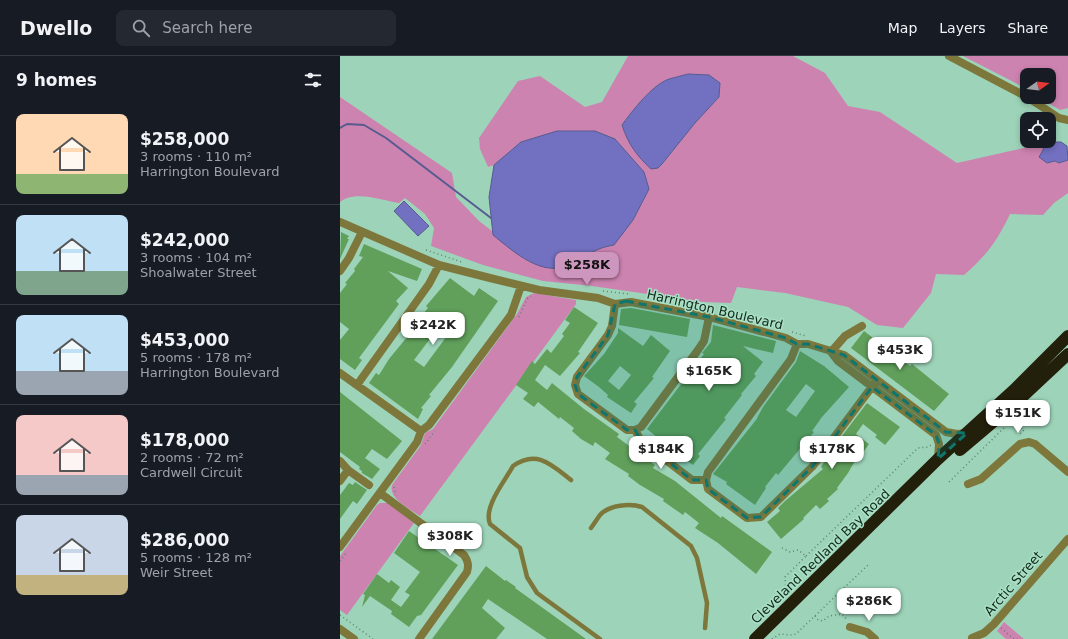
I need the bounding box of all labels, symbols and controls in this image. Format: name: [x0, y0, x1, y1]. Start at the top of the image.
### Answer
search box: [116, 10, 396, 46]
text: Dwello: [20, 17, 92, 39]
icon: search: [130, 17, 152, 39]
text: Search here: [162, 19, 252, 37]
text: Map: [888, 20, 917, 36]
text: Layers: [939, 20, 986, 36]
text: Share: [1008, 20, 1048, 36]
north arrow: [1020, 68, 1056, 104]
map controls: [1020, 68, 1056, 148]
icon: filters: [302, 69, 324, 91]
text: 9 homes: [16, 70, 97, 90]
button: locate: [1020, 112, 1056, 148]
text: $258,000: [140, 129, 229, 149]
icon: home: [48, 130, 96, 178]
text: 3 rooms · 110 m²: [140, 149, 252, 164]
text: Harrington Boulevard: [140, 164, 279, 179]
text: $242,000: [140, 230, 229, 250]
icon: home: [48, 231, 96, 279]
text: 3 rooms · 104 m²: [140, 250, 252, 265]
pin: $258K: [559, 252, 615, 286]
text: $258K: [564, 257, 610, 272]
text: Shoalwater Street: [140, 265, 257, 280]
street label: Harrington Boulevard: [645, 286, 785, 332]
pin: $242K: [405, 312, 461, 346]
text: $242K: [410, 317, 456, 332]
text: $453,000: [140, 330, 229, 350]
icon: home: [48, 331, 96, 379]
pin: $453K: [872, 337, 928, 371]
text: $453K: [877, 342, 923, 357]
text: 5 rooms · 178 m²: [140, 350, 252, 365]
pin: $165K: [681, 358, 737, 392]
text: $165K: [686, 363, 732, 378]
text: Harrington Boulevard: [140, 365, 279, 380]
pin: $151K: [990, 400, 1046, 434]
text: $151K: [995, 405, 1041, 420]
text: $178,000: [140, 430, 229, 450]
icon: home: [48, 431, 96, 479]
pin: $184K: [633, 436, 689, 470]
pin: $178K: [804, 436, 860, 470]
text: $184K: [638, 441, 684, 456]
text: $178K: [809, 441, 855, 456]
text: 2 rooms · 72 m²: [140, 450, 244, 465]
text: Cardwell Circuit: [140, 465, 242, 480]
street label: Cleveland Redland Bay Road: [748, 486, 893, 627]
pin: $308K: [422, 523, 478, 557]
text: $308K: [427, 528, 473, 543]
text: $286,000: [140, 530, 229, 550]
icon: home: [48, 531, 96, 579]
street label: Arctic Street: [981, 548, 1045, 619]
text: 5 rooms · 128 m²: [140, 550, 252, 565]
text: Weir Street: [140, 565, 213, 580]
pin: $286K: [841, 588, 897, 622]
text: $286K: [846, 593, 892, 608]

